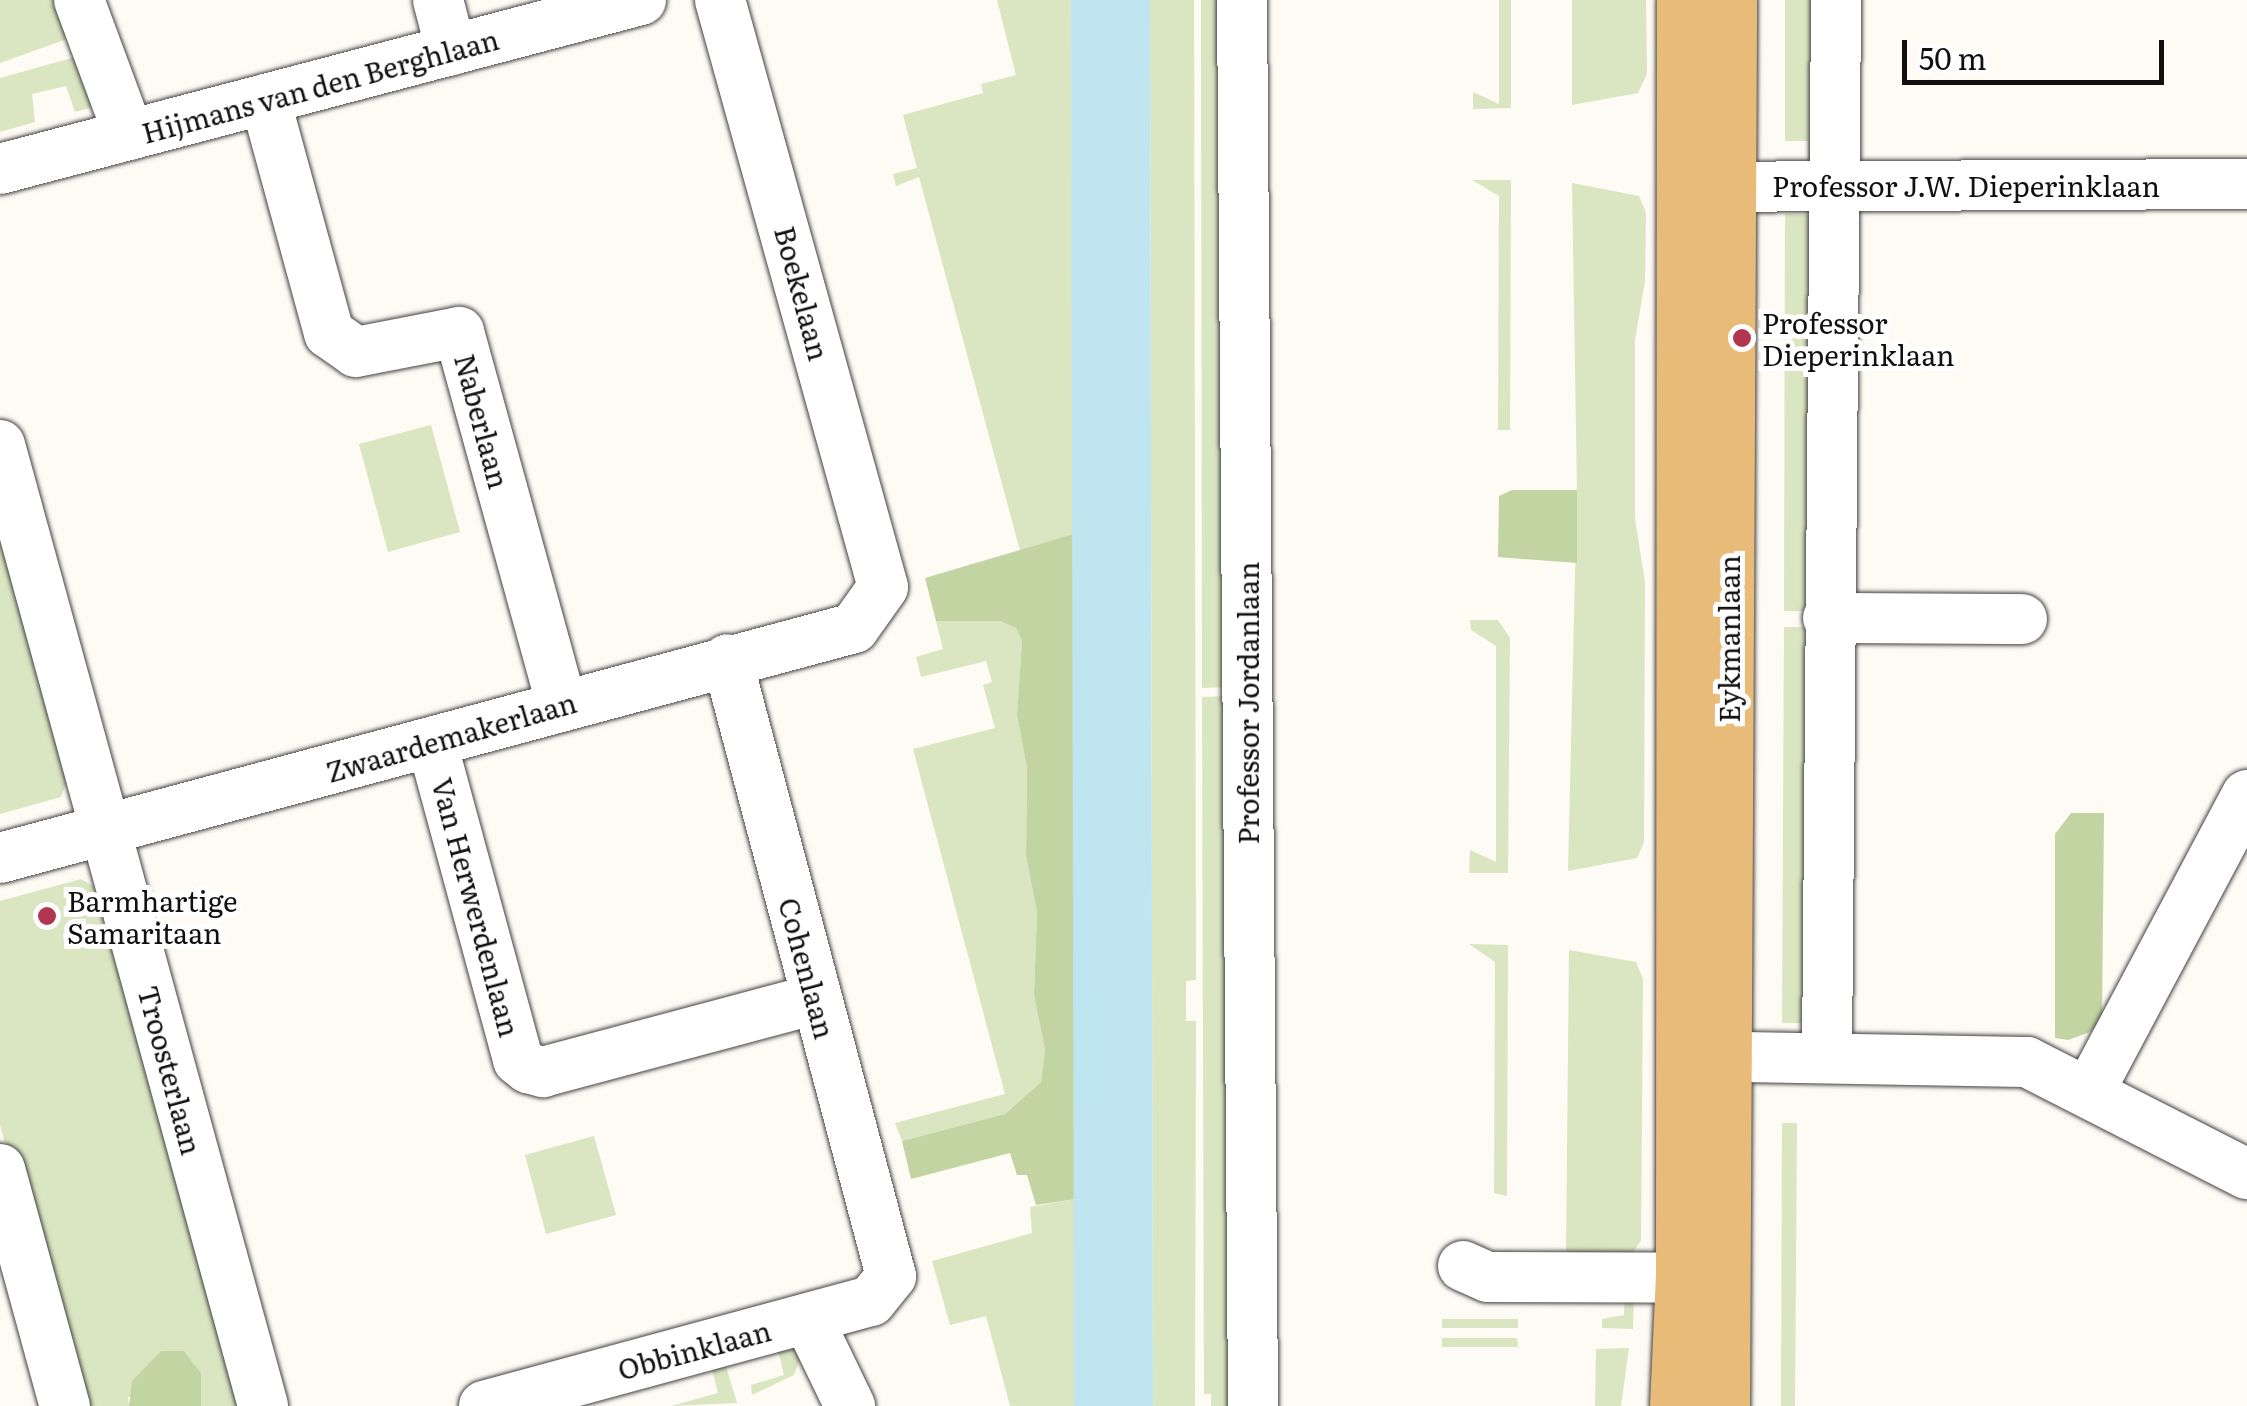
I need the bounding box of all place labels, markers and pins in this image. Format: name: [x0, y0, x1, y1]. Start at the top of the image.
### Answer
place label: Professor Dieperinklaan: [1762, 305, 1954, 371]
marker: Professor Dieperinklaan: [1731, 327, 1753, 349]
place label: Barmhartige Samaritaan: [67, 883, 238, 949]
marker: Barmhartige Samaritaan: [36, 905, 58, 927]

